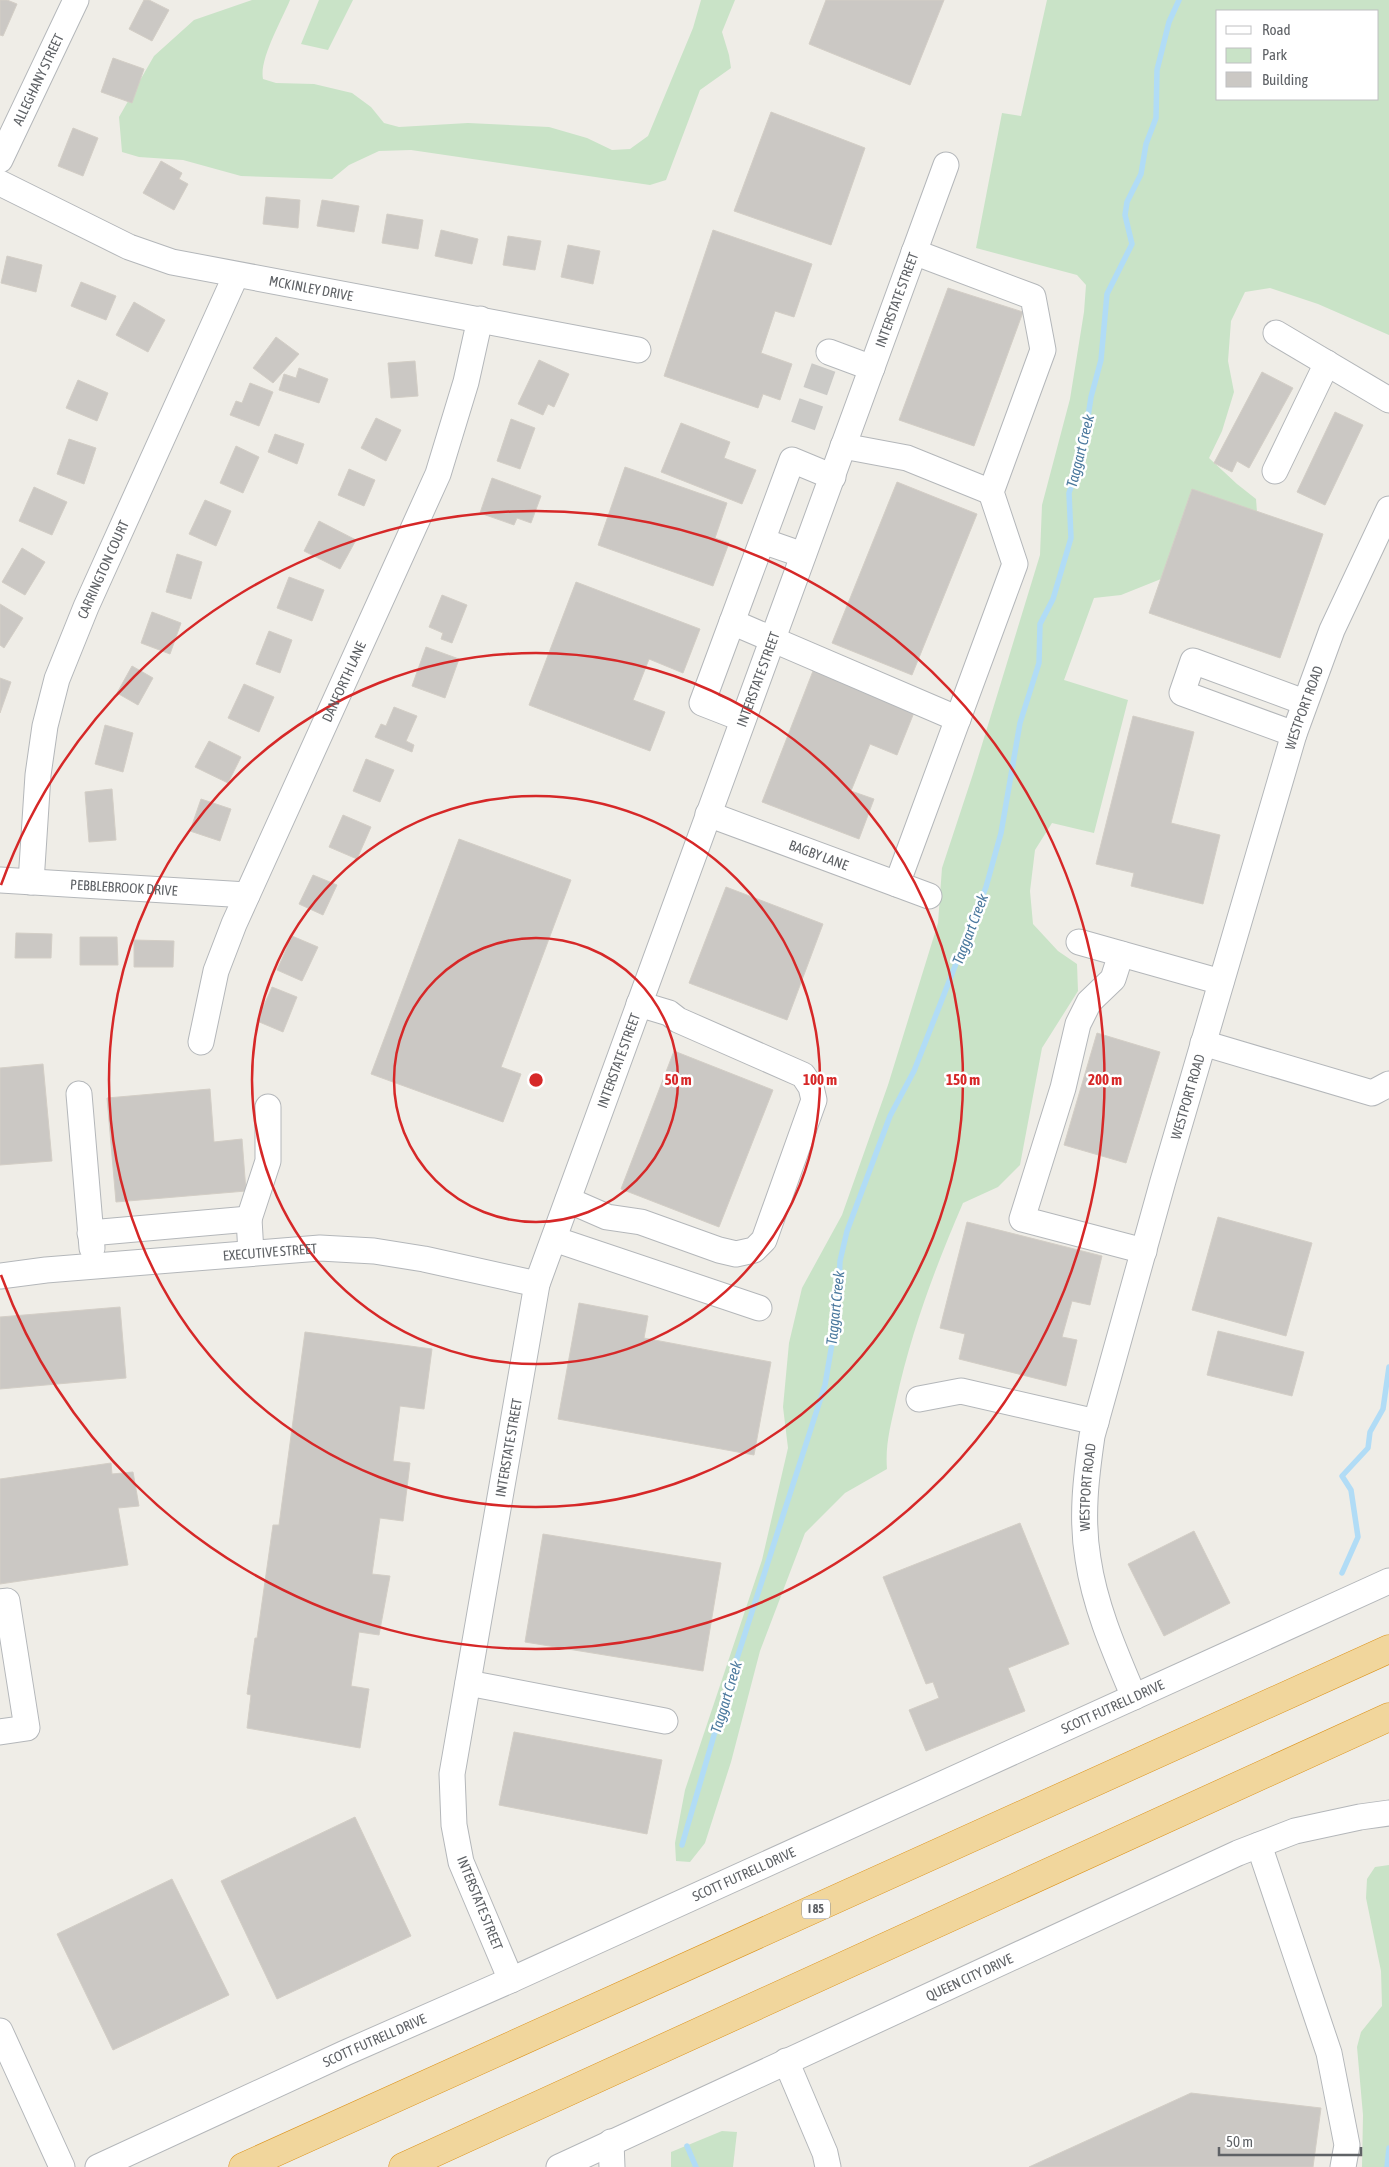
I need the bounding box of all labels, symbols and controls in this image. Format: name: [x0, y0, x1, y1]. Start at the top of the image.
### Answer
legend: [1216, 10, 1379, 100]
text: Road: [1262, 21, 1291, 38]
street label: ALLEGHANY STREET: [10, 31, 67, 128]
text: Park: [1262, 46, 1287, 63]
text: Building: [1262, 71, 1308, 88]
street label: INTERSTATE STREET: [872, 250, 921, 350]
street label: MCKINLEY DRIVE: [268, 272, 354, 304]
water label: Taggart Creek: [1063, 412, 1097, 489]
street label: CARRINGTON COURT: [74, 518, 132, 621]
street label: INTERSTATE STREET: [733, 630, 783, 729]
street label: DANFORTH LANE: [319, 639, 369, 724]
street label: WESTPORT ROAD: [1282, 663, 1326, 752]
street label: BAGBY LANE: [787, 837, 851, 873]
street label: PEBBLEBROOK DRIVE: [70, 876, 178, 899]
water label: Taggart Creek: [949, 891, 991, 967]
street label: INTERSTATE STREET: [594, 1011, 643, 1110]
street label: WESTPORT ROAD: [1168, 1052, 1208, 1141]
centre of rings: [527, 1071, 545, 1089]
text: 50 m: [665, 1071, 692, 1088]
text: 100 m: [803, 1071, 837, 1088]
text: 150 m: [946, 1071, 980, 1088]
text: 200 m: [1088, 1071, 1122, 1088]
street label: EXECUTIVE STREET: [222, 1240, 318, 1264]
water label: Taggart Creek: [823, 1270, 847, 1346]
street label: INTERSTATE STREET: [492, 1397, 525, 1498]
street label: WESTPORT ROAD: [1077, 1442, 1099, 1531]
water label: Taggart Creek: [707, 1659, 745, 1735]
street label: SCOTT FUTRELL DRIVE: [1059, 1676, 1166, 1737]
street label: SCOTT FUTRELL DRIVE: [690, 1844, 798, 1905]
street label: INTERSTATE STREET: [454, 1854, 506, 1952]
road number: I 85: [802, 1900, 830, 1918]
street label: QUEEN CITY DRIVE: [923, 1950, 1015, 2004]
street label: SCOTT FUTRELL DRIVE: [320, 2010, 428, 2070]
scale bar: [1219, 2124, 1362, 2156]
text: 50 m: [1226, 2133, 1253, 2150]

